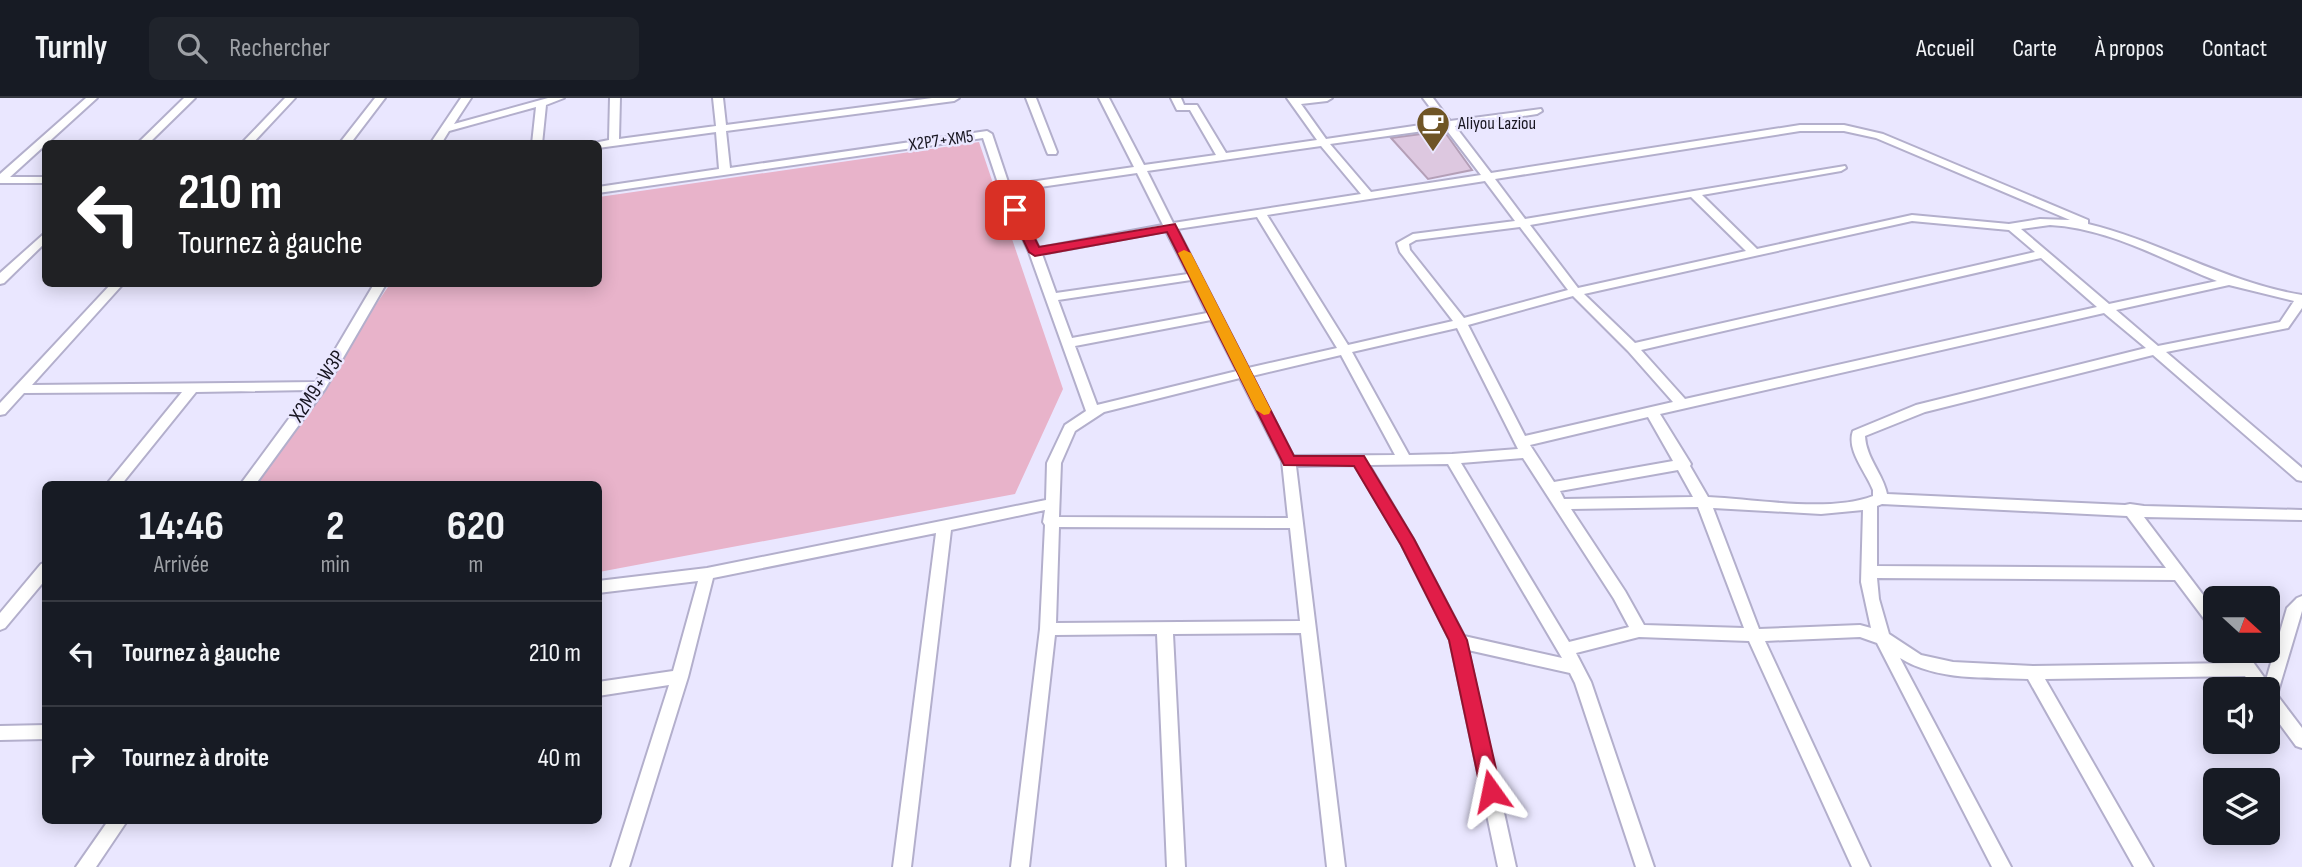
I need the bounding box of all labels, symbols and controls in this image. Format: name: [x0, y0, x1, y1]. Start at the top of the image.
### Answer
search box: [149, 17, 639, 80]
text: Turnly: [35, 28, 107, 68]
icon: search: [173, 29, 211, 67]
text: Rechercher: [229, 33, 330, 64]
text: Accueil: [1916, 34, 1975, 63]
text: Carte: [2013, 34, 2057, 63]
text: À propos: [2095, 34, 2164, 63]
text: Contact: [2202, 34, 2267, 63]
cafe icon: Aliyou Laziou: [1414, 104, 1452, 153]
place label: Aliyou Laziou: [1457, 113, 1536, 134]
street label: X2P7+XM5: [907, 126, 975, 156]
text: 210 m: [178, 164, 282, 223]
icon: left: [63, 168, 154, 259]
pin: [985, 180, 1045, 240]
icon: arrive: [996, 191, 1034, 229]
text: Tournez à gauche: [178, 224, 363, 263]
street label: X2M9+W3P: [284, 345, 351, 428]
text: 14:46: [139, 501, 224, 552]
text: 2: [326, 501, 344, 552]
text: 620: [447, 501, 505, 552]
text: Arrivée: [154, 551, 209, 579]
text: min: [321, 551, 350, 579]
text: m: [468, 551, 483, 579]
north arrow: [2203, 586, 2280, 663]
map controls: [2203, 586, 2280, 845]
icon: left: [63, 635, 101, 673]
text: Tournez à gauche: [122, 638, 280, 669]
text: 210 m: [529, 638, 581, 669]
button: sound: [2203, 677, 2280, 754]
icon: right: [63, 740, 101, 778]
text: Tournez à droite: [122, 743, 269, 774]
text: 40 m: [538, 743, 581, 774]
position arrow: [1454, 754, 1528, 828]
button: layers: [2203, 768, 2280, 845]

